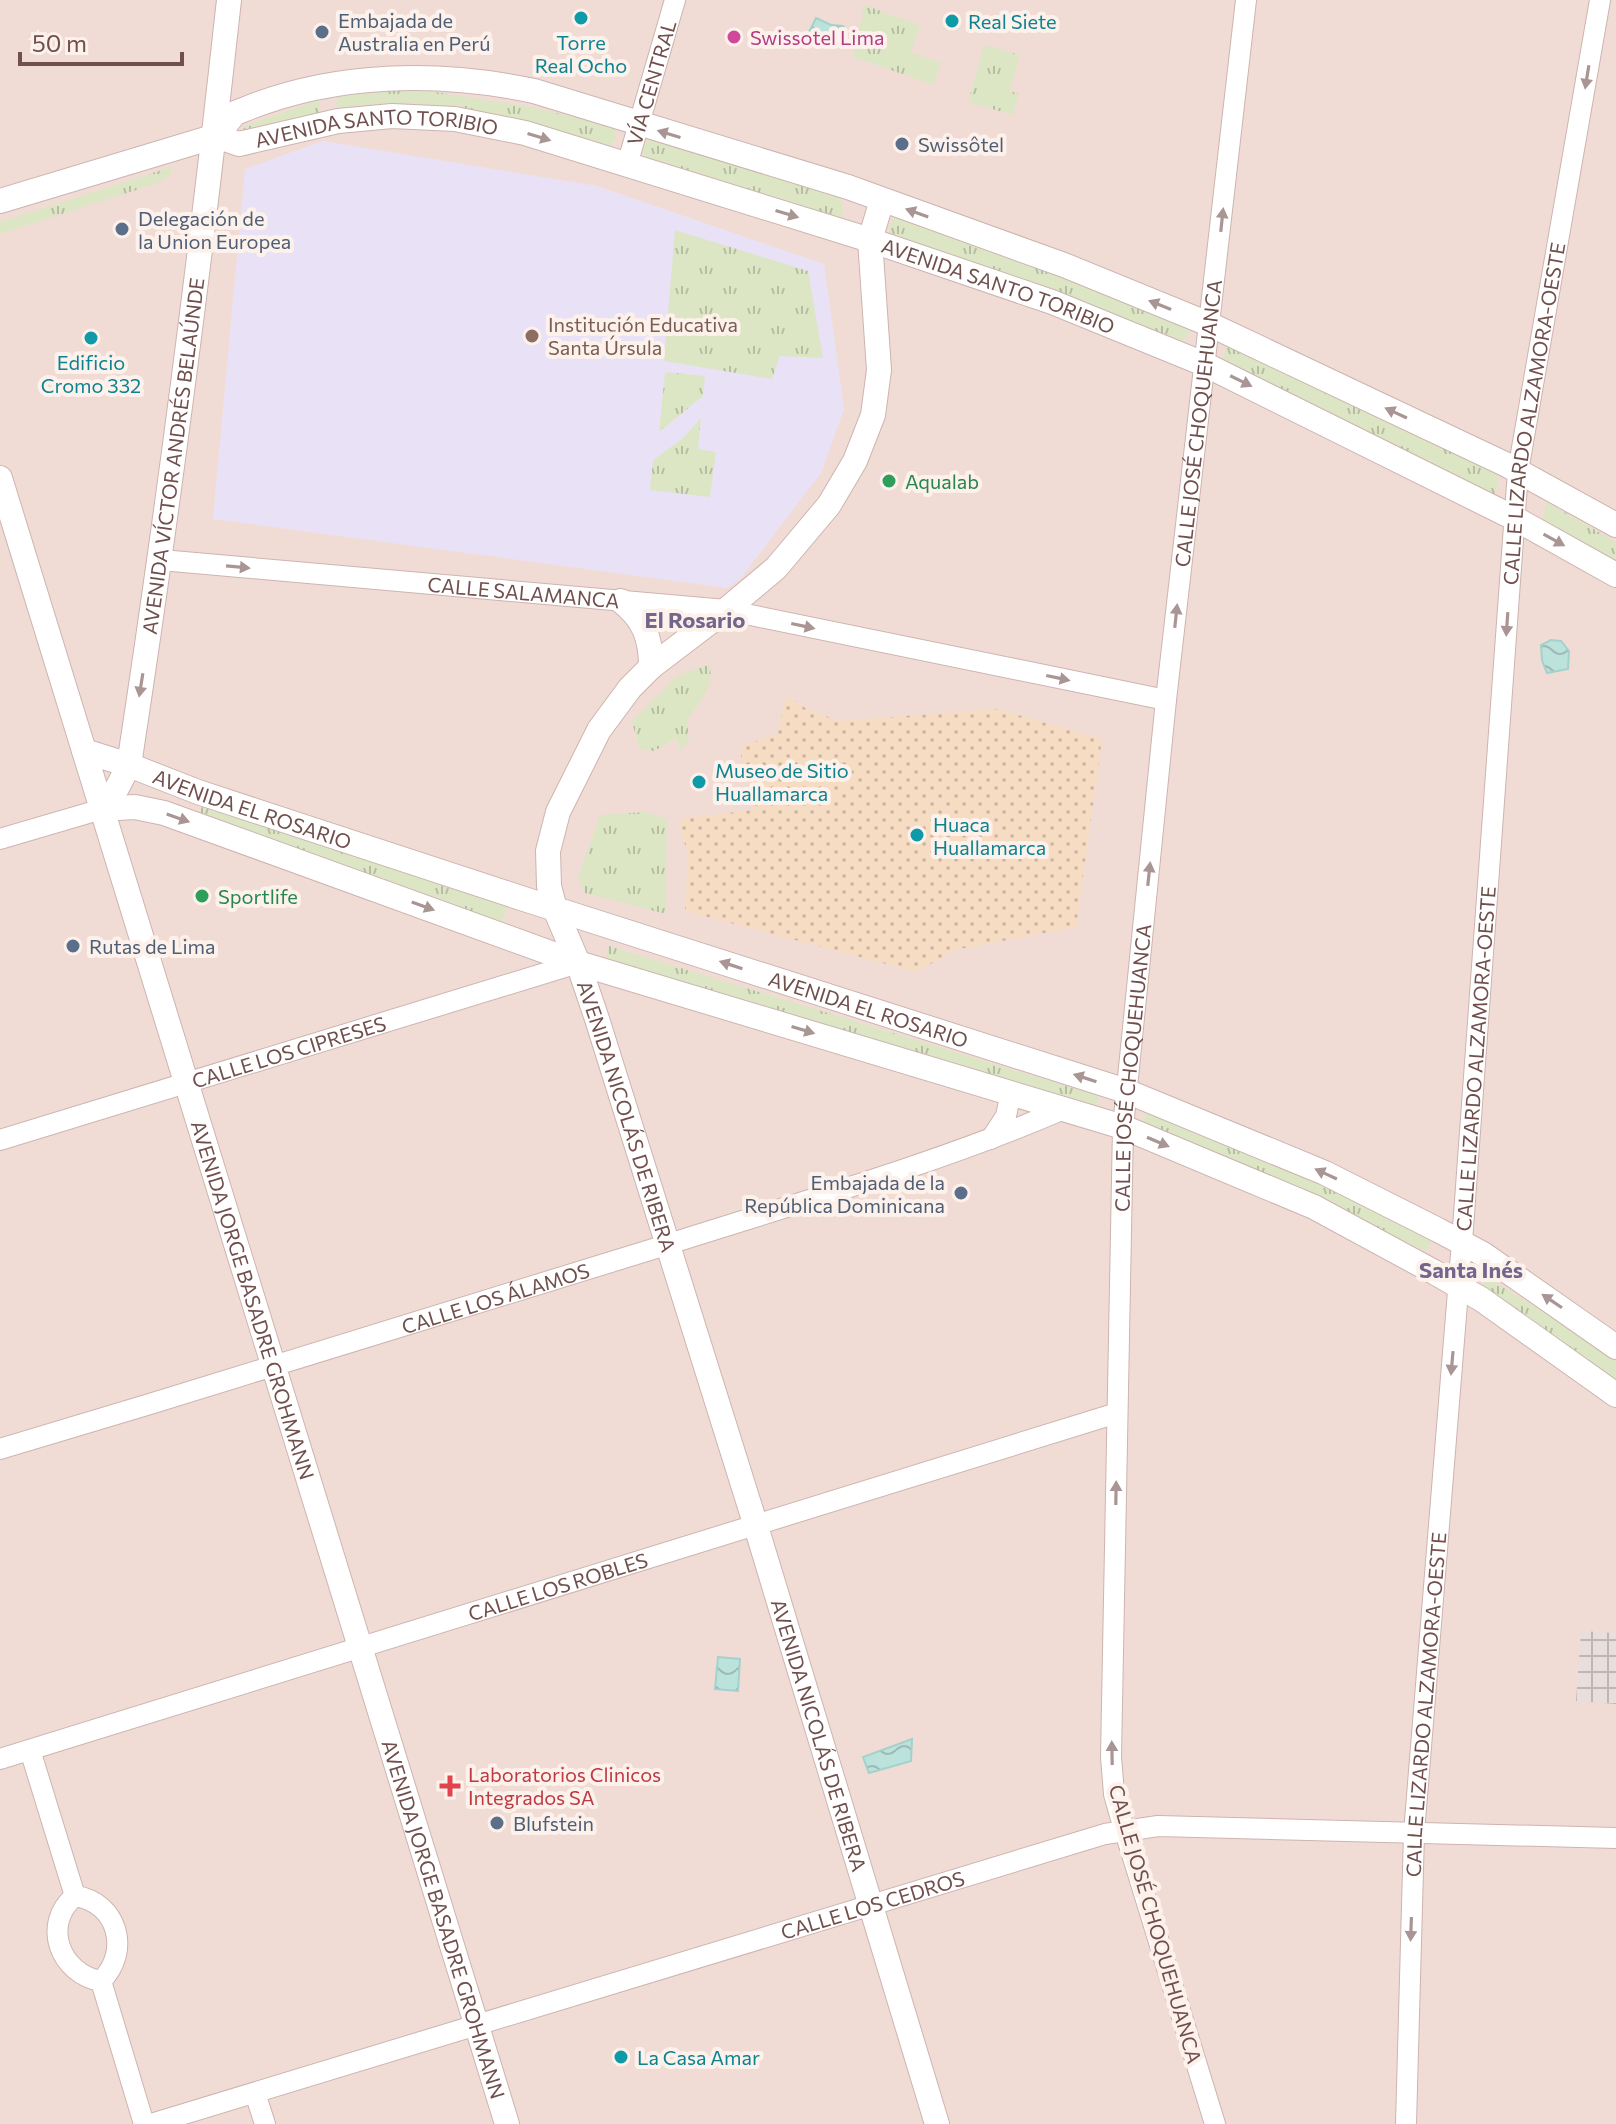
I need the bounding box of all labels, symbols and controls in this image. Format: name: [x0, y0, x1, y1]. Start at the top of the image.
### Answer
place label: Embajada de Australia en Perú: [338, 8, 491, 55]
marker: Torre Real Ocho: [572, 9, 590, 27]
place label: Real Siete: [968, 9, 1057, 33]
marker: Real Siete: [943, 12, 961, 30]
scale bar: [20, 16, 182, 66]
street label: VÍA CENTRAL: [621, 17, 681, 148]
marker: Embajada de Australia en Perú: [313, 23, 331, 41]
place label: Swissotel Lima: [750, 25, 884, 49]
text: 50 m: [32, 28, 87, 57]
marker: Swissotel Lima: [725, 28, 743, 46]
place label: Torre Real Ocho: [535, 30, 627, 77]
one-way arrow: [1580, 65, 1593, 90]
street label: AVENIDA SANTO TORIBIO: [253, 104, 500, 152]
one-way arrow: [657, 127, 681, 140]
one-way arrow: [527, 131, 551, 144]
place label: Swissôtel: [918, 132, 1004, 156]
marker: Swissôtel: [893, 135, 911, 153]
place label: Delegación de la Union Europea: [138, 206, 291, 253]
one-way arrow: [904, 206, 928, 218]
one-way arrow: [1216, 207, 1229, 232]
one-way arrow: [776, 208, 800, 221]
marker: Delegación de la Union Europea: [113, 220, 131, 238]
street label: AVENIDA SANTO TORIBIO: [879, 233, 1118, 338]
street label: CALLE LIZARDO ALZAMORA-OESTE: [1498, 240, 1570, 586]
street label: AVENIDA VÍCTOR ANDRÉS BELAÚNDE: [137, 276, 208, 636]
street label: CALLE JOSÉ CHOQUEHUANCA: [1169, 278, 1226, 568]
one-way arrow: [1148, 298, 1172, 311]
place label: Institución Educativa Santa Úrsula: [548, 312, 738, 359]
marker: Institución Educativa Santa Úrsula: [523, 327, 541, 345]
marker: Edificio Cromo 332: [82, 329, 100, 347]
place label: Edificio Cromo 332: [41, 350, 141, 397]
one-way arrow: [1230, 375, 1253, 388]
one-way arrow: [1384, 406, 1408, 420]
place label: Aqualab: [905, 469, 979, 493]
marker: Aqualab: [880, 472, 898, 490]
one-way arrow: [1542, 533, 1565, 547]
one-way arrow: [226, 560, 251, 573]
street label: CALLE SALAMANCA: [427, 572, 621, 613]
one-way arrow: [1169, 603, 1182, 628]
district label: El Rosario: [645, 606, 745, 633]
one-way arrow: [1500, 612, 1513, 637]
one-way arrow: [791, 620, 816, 632]
one-way arrow: [1045, 672, 1070, 684]
one-way arrow: [135, 673, 147, 698]
place label: Museo de Sitio Huallamarca: [715, 758, 849, 805]
street label: AVENIDA EL ROSARIO: [150, 764, 354, 854]
marker: Museo de Sitio Huallamarca: [690, 773, 708, 791]
one-way arrow: [167, 812, 191, 824]
place label: Huaca Huallamarca: [933, 812, 1046, 859]
marker: Huaca Huallamarca: [908, 826, 926, 844]
one-way arrow: [1142, 862, 1155, 887]
place label: Sportlife: [218, 884, 298, 908]
street label: CALLE LIZARDO ALZAMORA-OESTE: [1451, 885, 1500, 1232]
marker: Sportlife: [193, 887, 211, 905]
one-way arrow: [411, 901, 435, 913]
street label: CALLE JOSÉ CHOQUEHUANCA: [1109, 922, 1155, 1212]
place label: Rutas de Lima: [89, 934, 215, 958]
marker: Rutas de Lima: [64, 937, 82, 955]
one-way arrow: [718, 958, 742, 971]
street label: AVENIDA EL ROSARIO: [766, 966, 971, 1052]
street label: AVENIDA NICOLÁS DE RIBERA: [573, 977, 681, 1255]
street label: CALLE LOS CIPRESES: [189, 1011, 389, 1093]
one-way arrow: [792, 1024, 816, 1037]
one-way arrow: [1073, 1071, 1097, 1084]
street label: AVENIDA JORGE BASADRE GROHMANN: [187, 1117, 320, 1482]
one-way arrow: [1146, 1135, 1170, 1148]
one-way arrow: [1315, 1167, 1338, 1181]
place label: Embajada de la República Dominicana: [744, 1170, 945, 1217]
marker: Embajada de la República Dominicana: [952, 1184, 970, 1202]
district label: Santa Inés: [1419, 1256, 1523, 1283]
street label: CALLE LOS ÁLAMOS: [399, 1258, 592, 1338]
one-way arrow: [1542, 1294, 1563, 1309]
one-way arrow: [1445, 1351, 1458, 1376]
one-way arrow: [1109, 1480, 1122, 1505]
street label: CALLE LIZARDO ALZAMORA-OESTE: [1401, 1531, 1450, 1877]
street label: CALLE LOS ROBLES: [465, 1547, 651, 1625]
street label: AVENIDA NICOLÁS DE RIBERA: [767, 1596, 872, 1874]
street label: AVENIDA JORGE BASADRE GROHMANN: [377, 1737, 510, 2102]
one-way arrow: [1105, 1740, 1118, 1765]
place label: Laboratorios Clinicos Integrados SA: [468, 1762, 661, 1809]
marker: Laboratorios Clinicos Integrados SA: [439, 1775, 461, 1797]
street label: CALLE JOSÉ CHOQUEHUANCA: [1105, 1782, 1207, 2066]
place label: Blufstein: [513, 1811, 594, 1835]
marker: Blufstein: [488, 1814, 506, 1832]
street label: CALLE LOS CEDROS: [778, 1866, 967, 1944]
one-way arrow: [1405, 1917, 1418, 1942]
place label: La Casa Amar: [637, 2045, 760, 2069]
marker: La Casa Amar: [612, 2048, 630, 2066]

